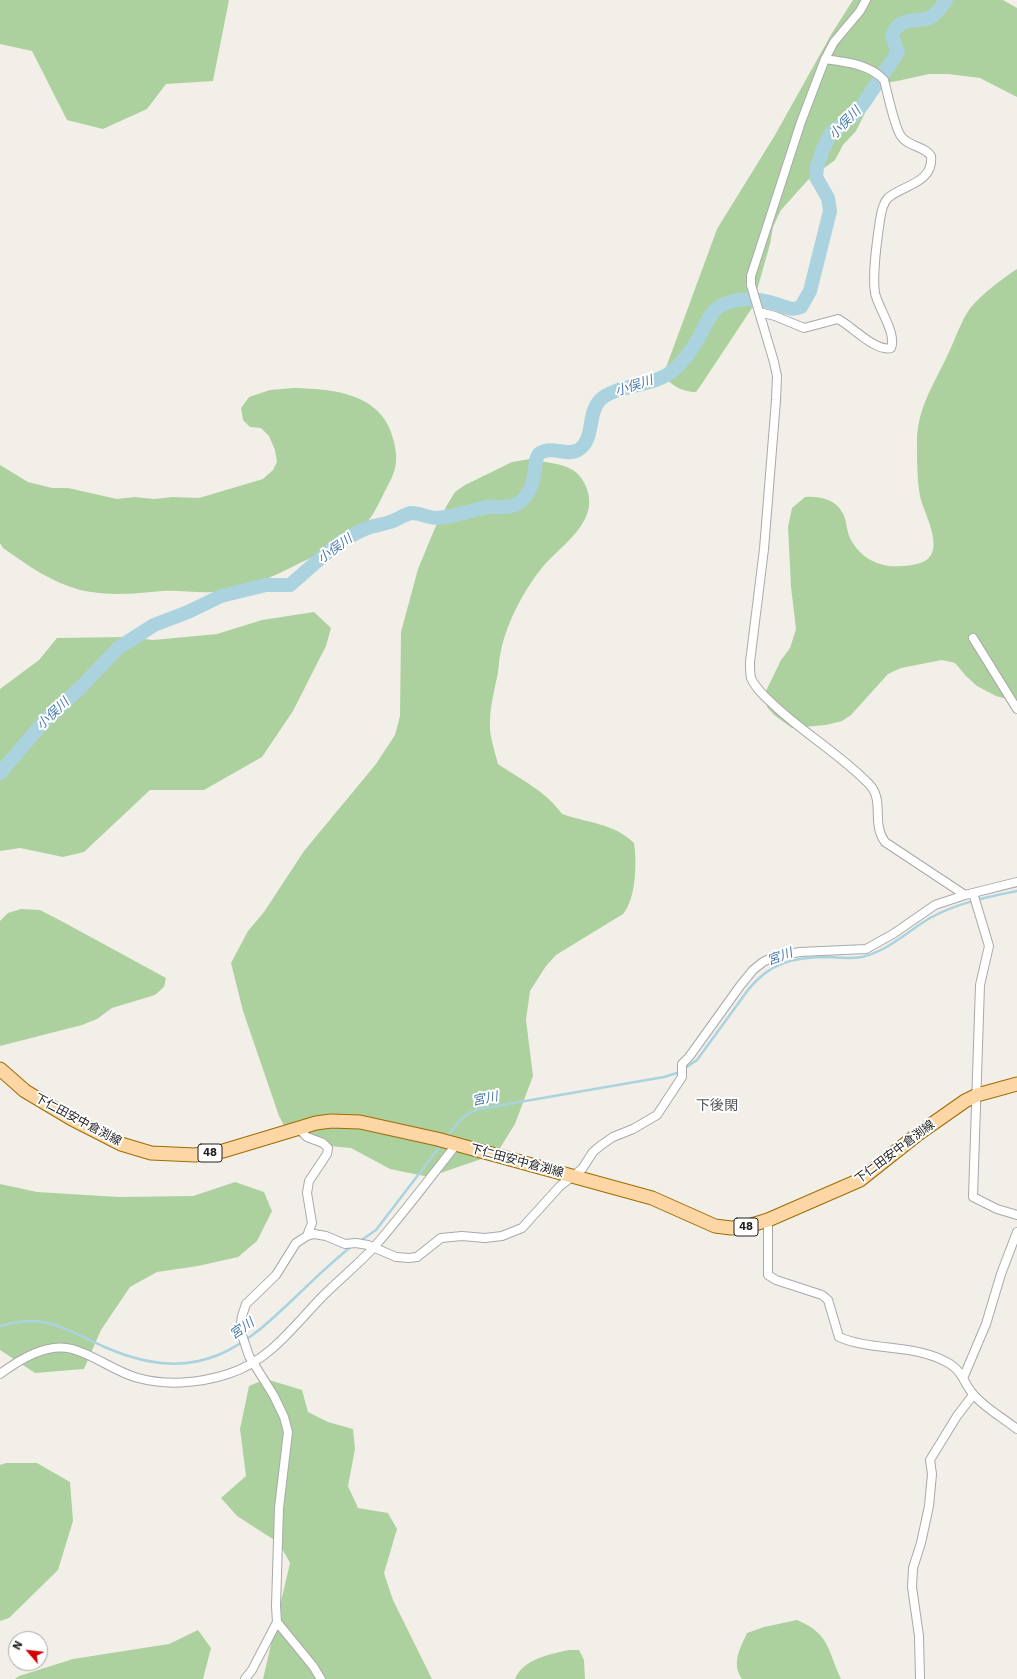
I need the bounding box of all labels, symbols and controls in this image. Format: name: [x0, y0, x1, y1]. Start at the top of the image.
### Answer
water label: 小俣川: [826, 104, 864, 142]
water label: 小俣川: [613, 373, 655, 399]
water label: 小俣川: [315, 531, 355, 567]
water label: 小俣川: [34, 695, 72, 733]
water label: 宮川: [765, 945, 795, 969]
water label: 宮川: [471, 1089, 499, 1109]
street label: 下仁田安中倉渕線: [32, 1091, 124, 1149]
district label: 下後閑: [696, 1098, 738, 1114]
street label: 下仁田安中倉渕線: [852, 1117, 938, 1187]
street label: 下仁田安中倉渕線: [469, 1142, 565, 1180]
road number: 48: [198, 1144, 222, 1162]
road number: 48: [734, 1218, 758, 1236]
water label: 宮川: [227, 1315, 257, 1343]
north arrow: [8, 1631, 48, 1671]
text: N: [10, 1639, 25, 1652]

